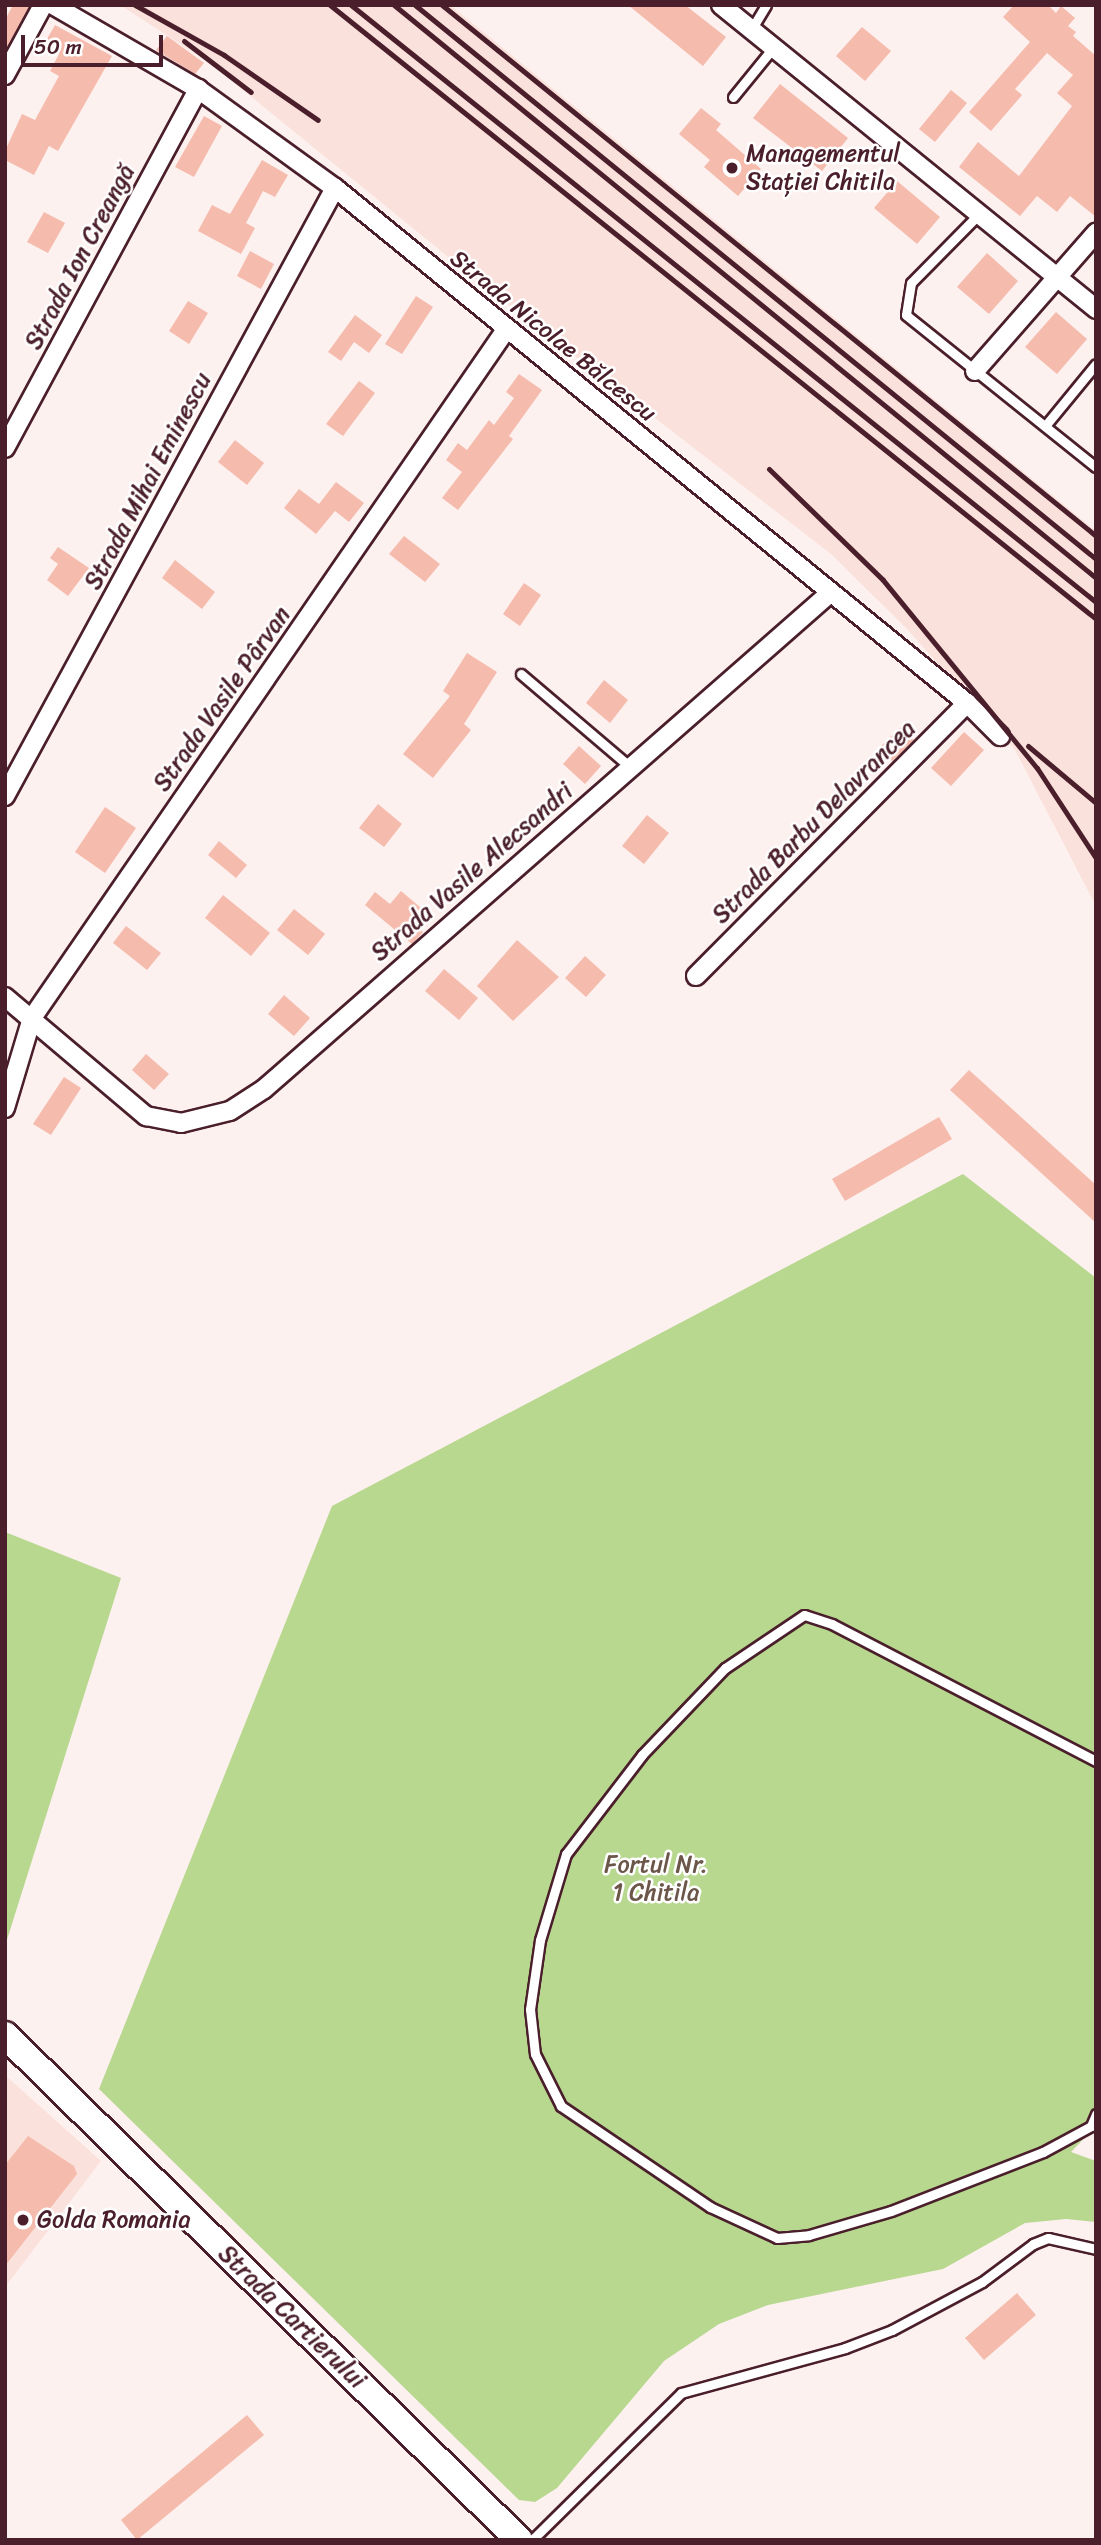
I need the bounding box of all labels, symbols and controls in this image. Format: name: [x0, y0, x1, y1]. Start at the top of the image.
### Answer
scale bar: [24, 21, 166, 65]
text: 50 m: [34, 28, 82, 66]
place label: Managementul Stației Chitila: [746, 140, 900, 196]
street label: Strada Ion Creangă: [19, 159, 141, 355]
marker: Managementul Stației Chitila: [724, 160, 740, 176]
street label: Strada Nicolae Bălcescu: [444, 244, 662, 428]
street label: Strada Mihai Eminescu: [79, 368, 217, 594]
street label: Strada Vasile Pârvan: [148, 601, 296, 797]
street label: Strada Barbu Delavrancea: [707, 715, 921, 929]
street label: Strada Vasile Alecsandri: [366, 777, 578, 967]
park label: Fortul Nr. 1 Chitila: [604, 1851, 708, 1907]
place label: Golda Romania: [37, 2206, 191, 2234]
marker: Golda Romania: [15, 2212, 31, 2228]
street label: Strada Cartierului: [213, 2240, 371, 2394]

